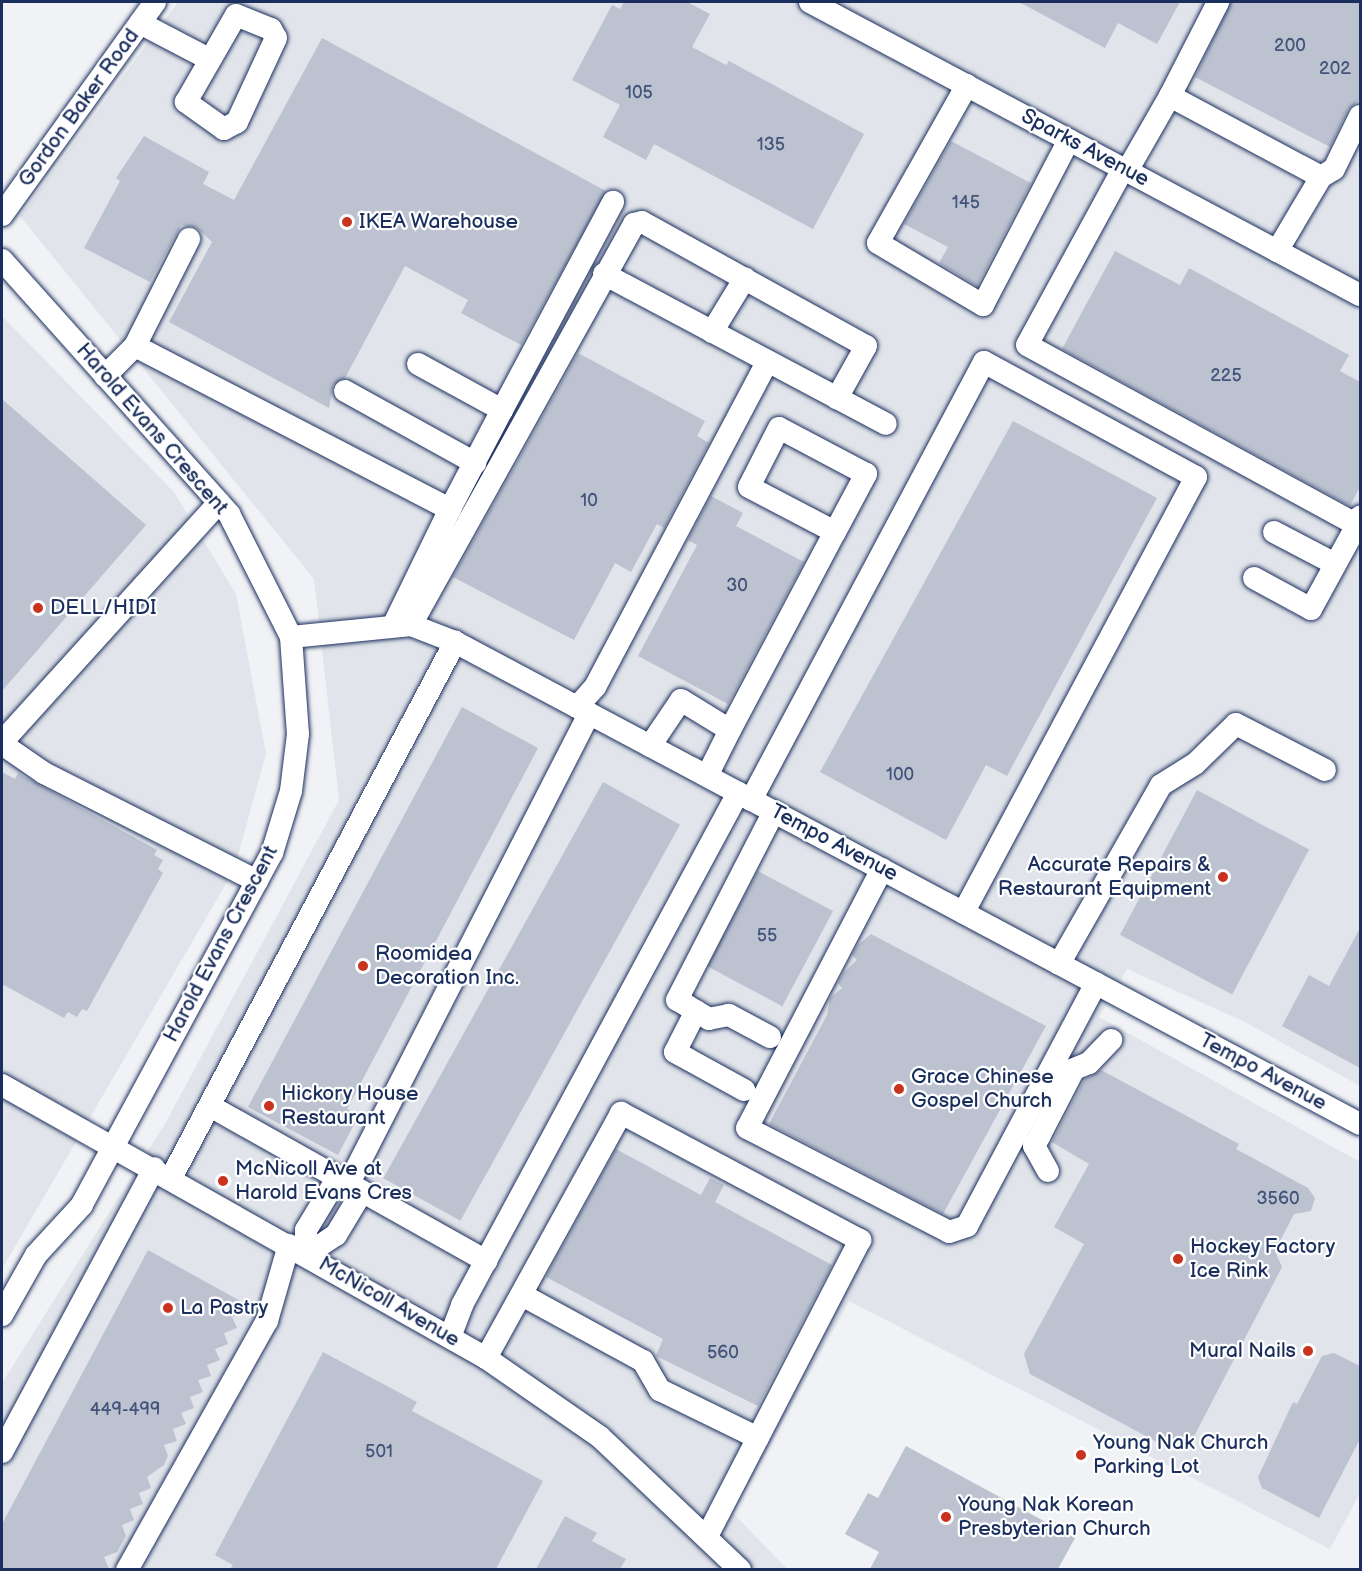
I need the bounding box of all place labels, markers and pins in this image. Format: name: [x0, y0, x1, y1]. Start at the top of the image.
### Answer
place label: IKEA Warehouse: [359, 209, 519, 235]
marker: IKEA Warehouse: [340, 215, 354, 229]
place label: DELL/HIDI: [50, 595, 156, 621]
marker: DELL/HIDI: [31, 601, 45, 615]
place label: Accurate Repairs & Restaurant Equipment: [998, 852, 1211, 902]
marker: Accurate Repairs & Restaurant Equipment: [1216, 870, 1230, 884]
place label: Roomidea Decoration Inc.: [375, 941, 519, 991]
marker: Roomidea Decoration Inc.: [356, 959, 370, 973]
place label: Grace Chinese Gospel Church: [911, 1064, 1054, 1114]
place label: Hickory House Restaurant: [281, 1081, 420, 1131]
marker: Grace Chinese Gospel Church: [892, 1082, 906, 1096]
marker: Hickory House Restaurant: [262, 1099, 276, 1113]
place label: McNicoll Ave at Harold Evans Cres: [235, 1156, 412, 1206]
marker: McNicoll Ave at Harold Evans Cres: [216, 1174, 230, 1188]
place label: Hockey Factory Ice Rink: [1190, 1234, 1337, 1284]
marker: Hockey Factory Ice Rink: [1171, 1252, 1185, 1266]
place label: La Pastry: [180, 1295, 268, 1321]
marker: La Pastry: [161, 1301, 175, 1315]
place label: Mural Nails: [1189, 1338, 1296, 1364]
marker: Mural Nails: [1301, 1344, 1315, 1358]
place label: Young Nak Church Parking Lot: [1093, 1430, 1268, 1480]
marker: Young Nak Church Parking Lot: [1074, 1448, 1088, 1462]
place label: Young Nak Korean Presbyterian Church: [958, 1492, 1151, 1542]
marker: Young Nak Korean Presbyterian Church: [939, 1510, 953, 1524]

